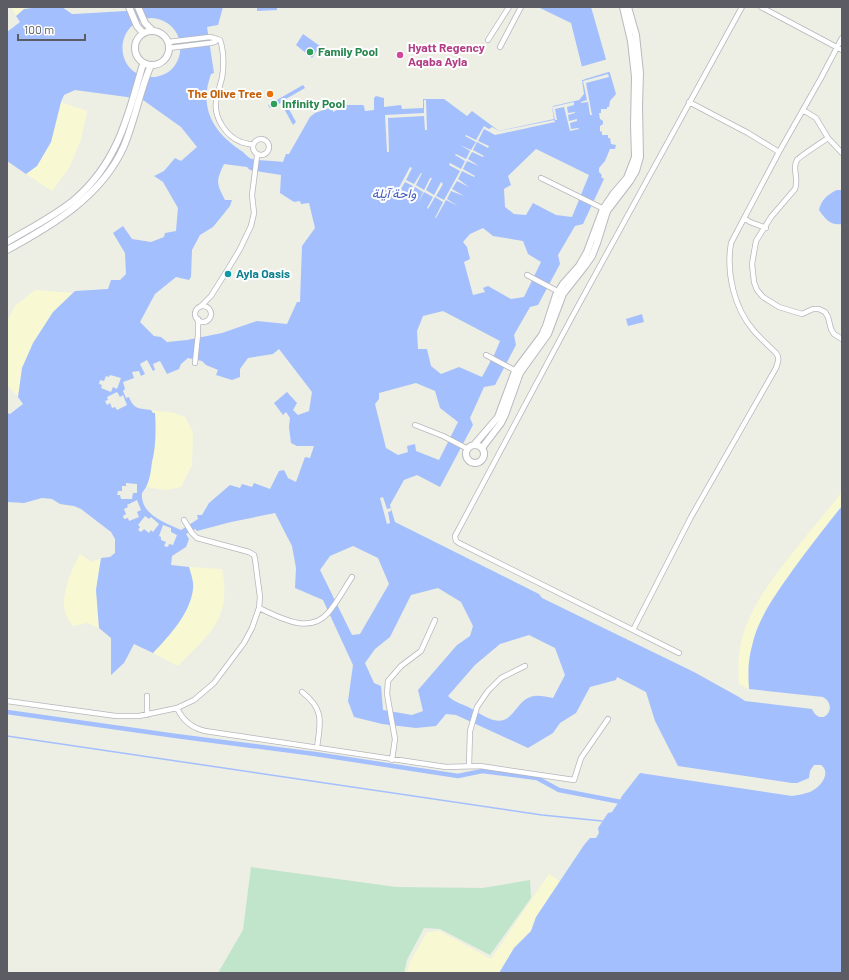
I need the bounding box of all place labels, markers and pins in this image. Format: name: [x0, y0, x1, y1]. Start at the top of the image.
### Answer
place label: Hyatt Regency Aqaba Ayla: [408, 40, 485, 68]
place label: Family Pool: [318, 44, 378, 58]
marker: Family Pool: [305, 47, 315, 57]
marker: Hyatt Regency Aqaba Ayla: [395, 50, 405, 60]
place label: The Olive Tree: [187, 86, 262, 100]
marker: The Olive Tree: [265, 89, 275, 99]
place label: Infinity Pool: [282, 96, 345, 110]
marker: Infinity Pool: [269, 99, 279, 109]
place label: Ayla Oasis: [236, 266, 290, 280]
marker: Ayla Oasis: [223, 269, 233, 279]

